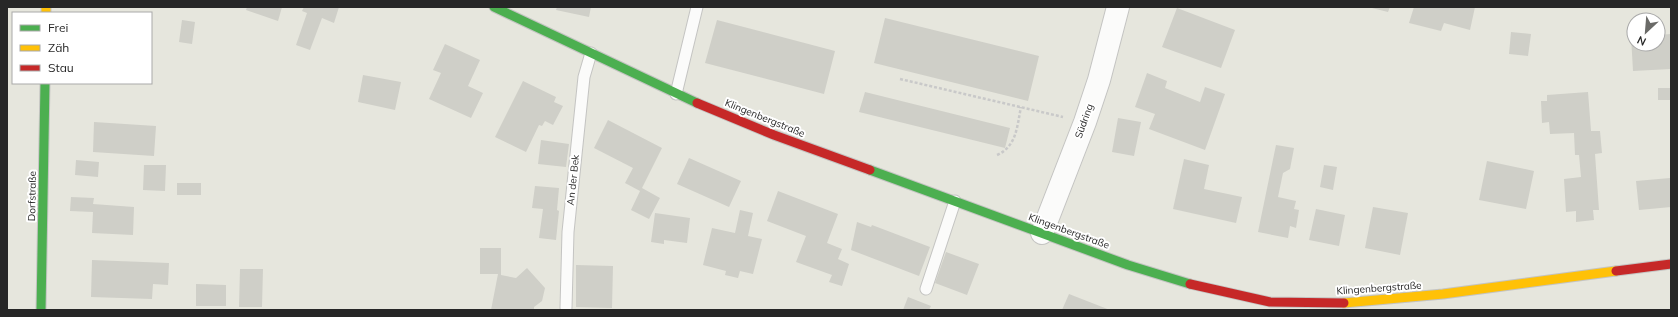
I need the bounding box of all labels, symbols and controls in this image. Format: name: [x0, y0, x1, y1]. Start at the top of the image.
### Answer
legend: [12, 12, 152, 84]
north arrow: [1626, 12, 1666, 52]
text: Frei: [48, 20, 68, 35]
text: N: [1635, 33, 1648, 49]
text: Zäh: [48, 40, 69, 55]
text: Stau: [48, 60, 74, 75]
street label: Klingenbergstraße: [723, 96, 807, 140]
street label: Südring: [1072, 102, 1096, 140]
street label: An der Bek: [564, 153, 582, 206]
street label: Dorfstraße: [25, 171, 39, 221]
street label: Klingenbergstraße: [1027, 210, 1111, 252]
street label: Klingenbergstraße: [1336, 279, 1422, 297]

